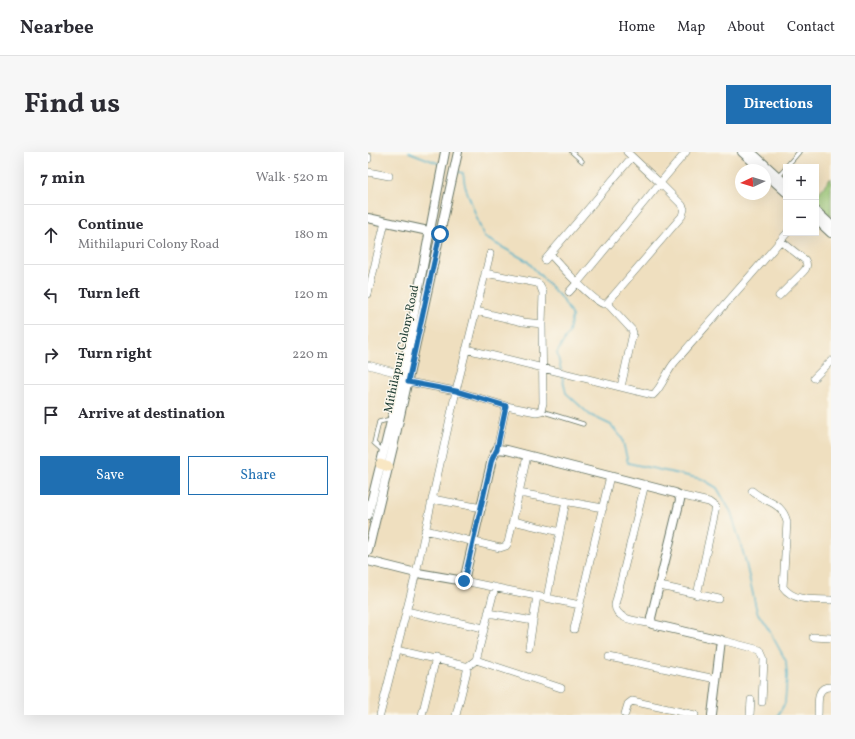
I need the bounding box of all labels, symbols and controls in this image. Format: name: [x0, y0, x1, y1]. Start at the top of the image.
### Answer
text: Nearbee: [20, 15, 94, 41]
text: Home: [618, 18, 655, 37]
text: Map: [677, 18, 705, 37]
text: About: [727, 18, 765, 37]
text: Contact: [787, 18, 835, 37]
text: Find us: [24, 85, 120, 124]
button: Directions: [726, 85, 831, 124]
north arrow: [735, 164, 771, 200]
map controls: [783, 164, 819, 236]
button: +: [783, 164, 819, 200]
text: 7 min: [40, 167, 85, 190]
text: Walk · 520 m: [256, 169, 328, 187]
button: −: [783, 200, 819, 236]
text: Continue: [78, 215, 143, 236]
icon: ahead: [40, 224, 62, 246]
route start: [431, 225, 449, 243]
text: 180 m: [294, 226, 328, 244]
text: Mithilapuri Colony Road: [78, 236, 219, 254]
street label: Mithilapuri Colony Road: [381, 283, 423, 414]
icon: left: [40, 284, 62, 306]
text: Turn left: [78, 284, 140, 305]
text: 120 m: [294, 286, 328, 304]
icon: right: [40, 344, 62, 366]
text: Turn right: [78, 344, 152, 365]
text: 220 m: [292, 346, 328, 364]
icon: arrive: [40, 404, 62, 426]
text: Arrive at destination: [78, 404, 225, 425]
button: Save: [40, 456, 180, 495]
button: Share: [188, 456, 328, 495]
route end: [455, 572, 473, 590]

